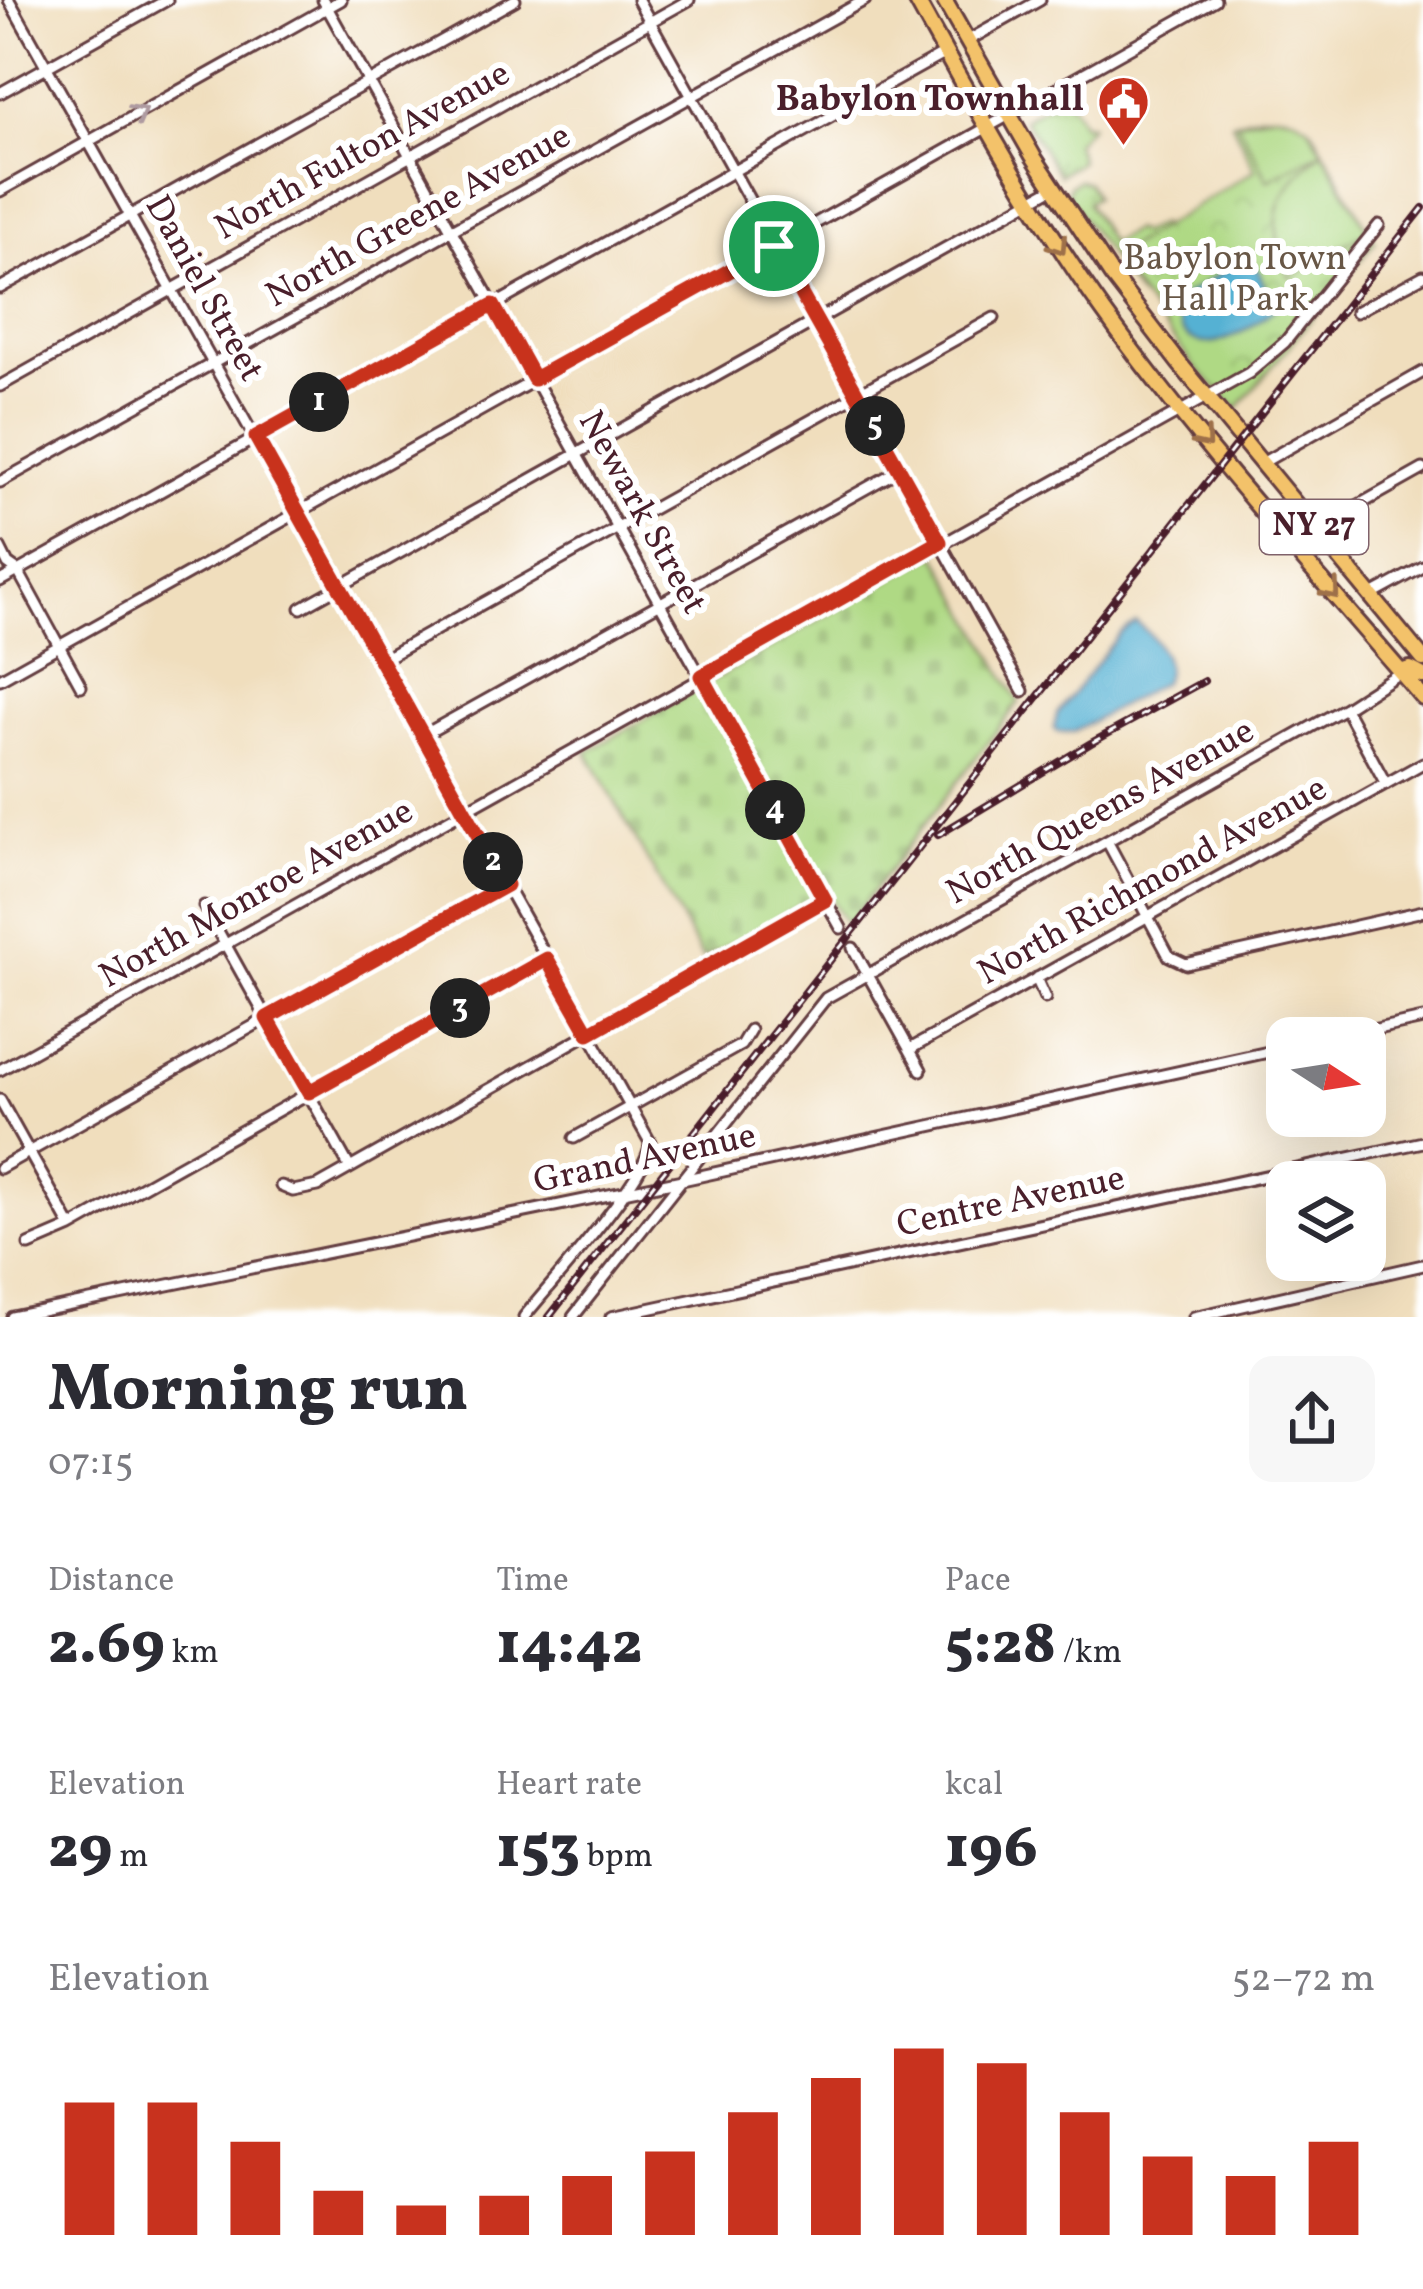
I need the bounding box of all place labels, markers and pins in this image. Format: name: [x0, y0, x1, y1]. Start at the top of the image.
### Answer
public building icon: Babylon Townhall: [1095, 73, 1151, 147]
place label: Babylon Townhall: [776, 76, 1084, 126]
pin: [723, 195, 825, 297]
pin: 1: [289, 372, 349, 432]
pin: 5: [845, 396, 905, 456]
pin: 4: [745, 780, 805, 840]
pin: 2: [463, 832, 523, 892]
pin: 3: [430, 978, 490, 1038]

